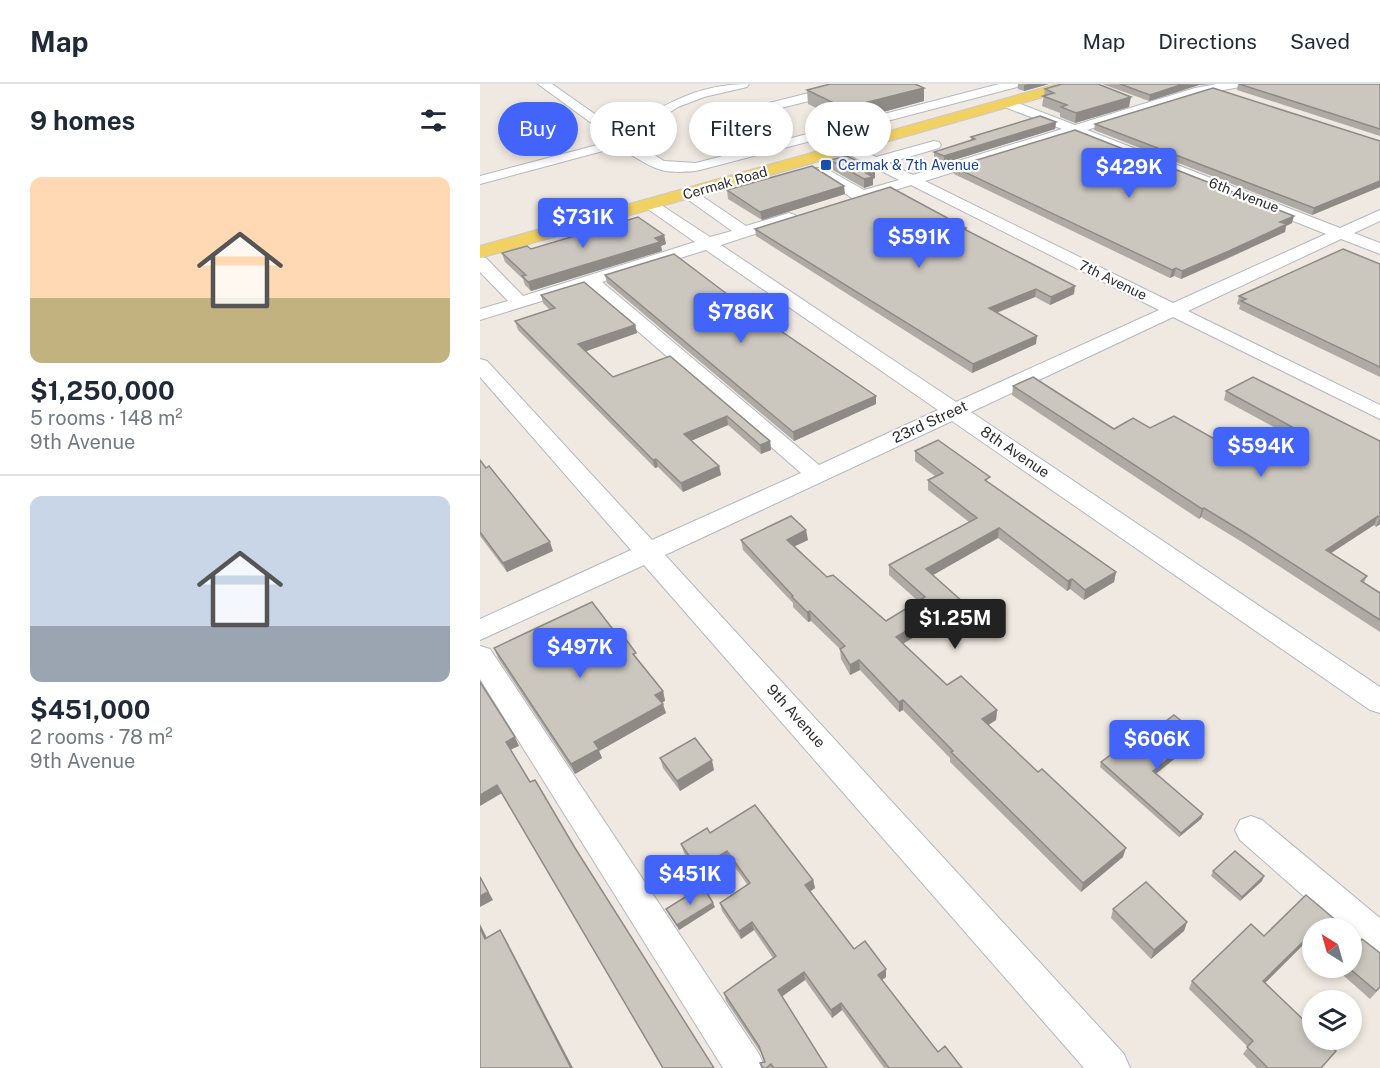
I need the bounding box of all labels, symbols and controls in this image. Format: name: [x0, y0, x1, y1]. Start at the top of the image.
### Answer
text: Map: [30, 25, 89, 58]
text: Map: [1083, 29, 1125, 54]
text: Directions: [1158, 29, 1257, 54]
text: Saved: [1290, 29, 1350, 54]
chip: Buy: [498, 102, 578, 156]
chip: Rent: [590, 102, 677, 156]
chip: Filters: [689, 102, 793, 156]
chip: New: [805, 102, 891, 156]
icon: filters: [417, 104, 450, 137]
text: 9 homes: [30, 105, 135, 136]
pin: $429K: [1087, 148, 1171, 199]
text: $429K: [1096, 155, 1162, 179]
place label: Cermak & 7th Avenue: [838, 157, 979, 173]
marker: Cermak & 7th Avenue: [819, 158, 833, 172]
street label: Cermak Road: [681, 163, 769, 203]
street label: 6th Avenue: [1207, 174, 1281, 216]
pin: $731K: [541, 198, 625, 249]
text: $731K: [552, 205, 614, 229]
icon: home: [186, 216, 294, 324]
pin: $591K: [877, 218, 961, 269]
text: $591K: [887, 225, 951, 249]
street label: 7th Avenue: [1076, 257, 1150, 303]
pin: $786K: [699, 293, 783, 344]
text: $786K: [708, 300, 774, 324]
text: $1,250,000: [30, 375, 175, 406]
street label: 23rd Street: [890, 397, 970, 446]
text: 5 rooms · 148 m²: [30, 406, 183, 430]
street label: 8th Avenue: [978, 422, 1053, 481]
pin: $594K: [1219, 427, 1303, 478]
text: 9th Avenue: [30, 430, 135, 454]
text: $594K: [1227, 434, 1295, 458]
icon: home: [186, 535, 294, 643]
pin: $1.25M: [906, 599, 1004, 650]
text: $1.25M: [919, 606, 991, 630]
pin: $497K: [538, 628, 622, 679]
text: $497K: [547, 635, 613, 659]
street label: 9th Avenue: [764, 681, 829, 751]
text: $451,000: [30, 694, 150, 725]
pin: $606K: [1115, 720, 1199, 771]
text: 2 rooms · 78 m²: [30, 725, 173, 749]
text: $606K: [1123, 727, 1191, 751]
text: 9th Avenue: [30, 749, 135, 773]
pin: $451K: [648, 855, 732, 906]
text: $451K: [659, 862, 721, 886]
north arrow: [1302, 918, 1362, 978]
map controls: [1302, 918, 1362, 1050]
button: layers: [1302, 990, 1362, 1050]

